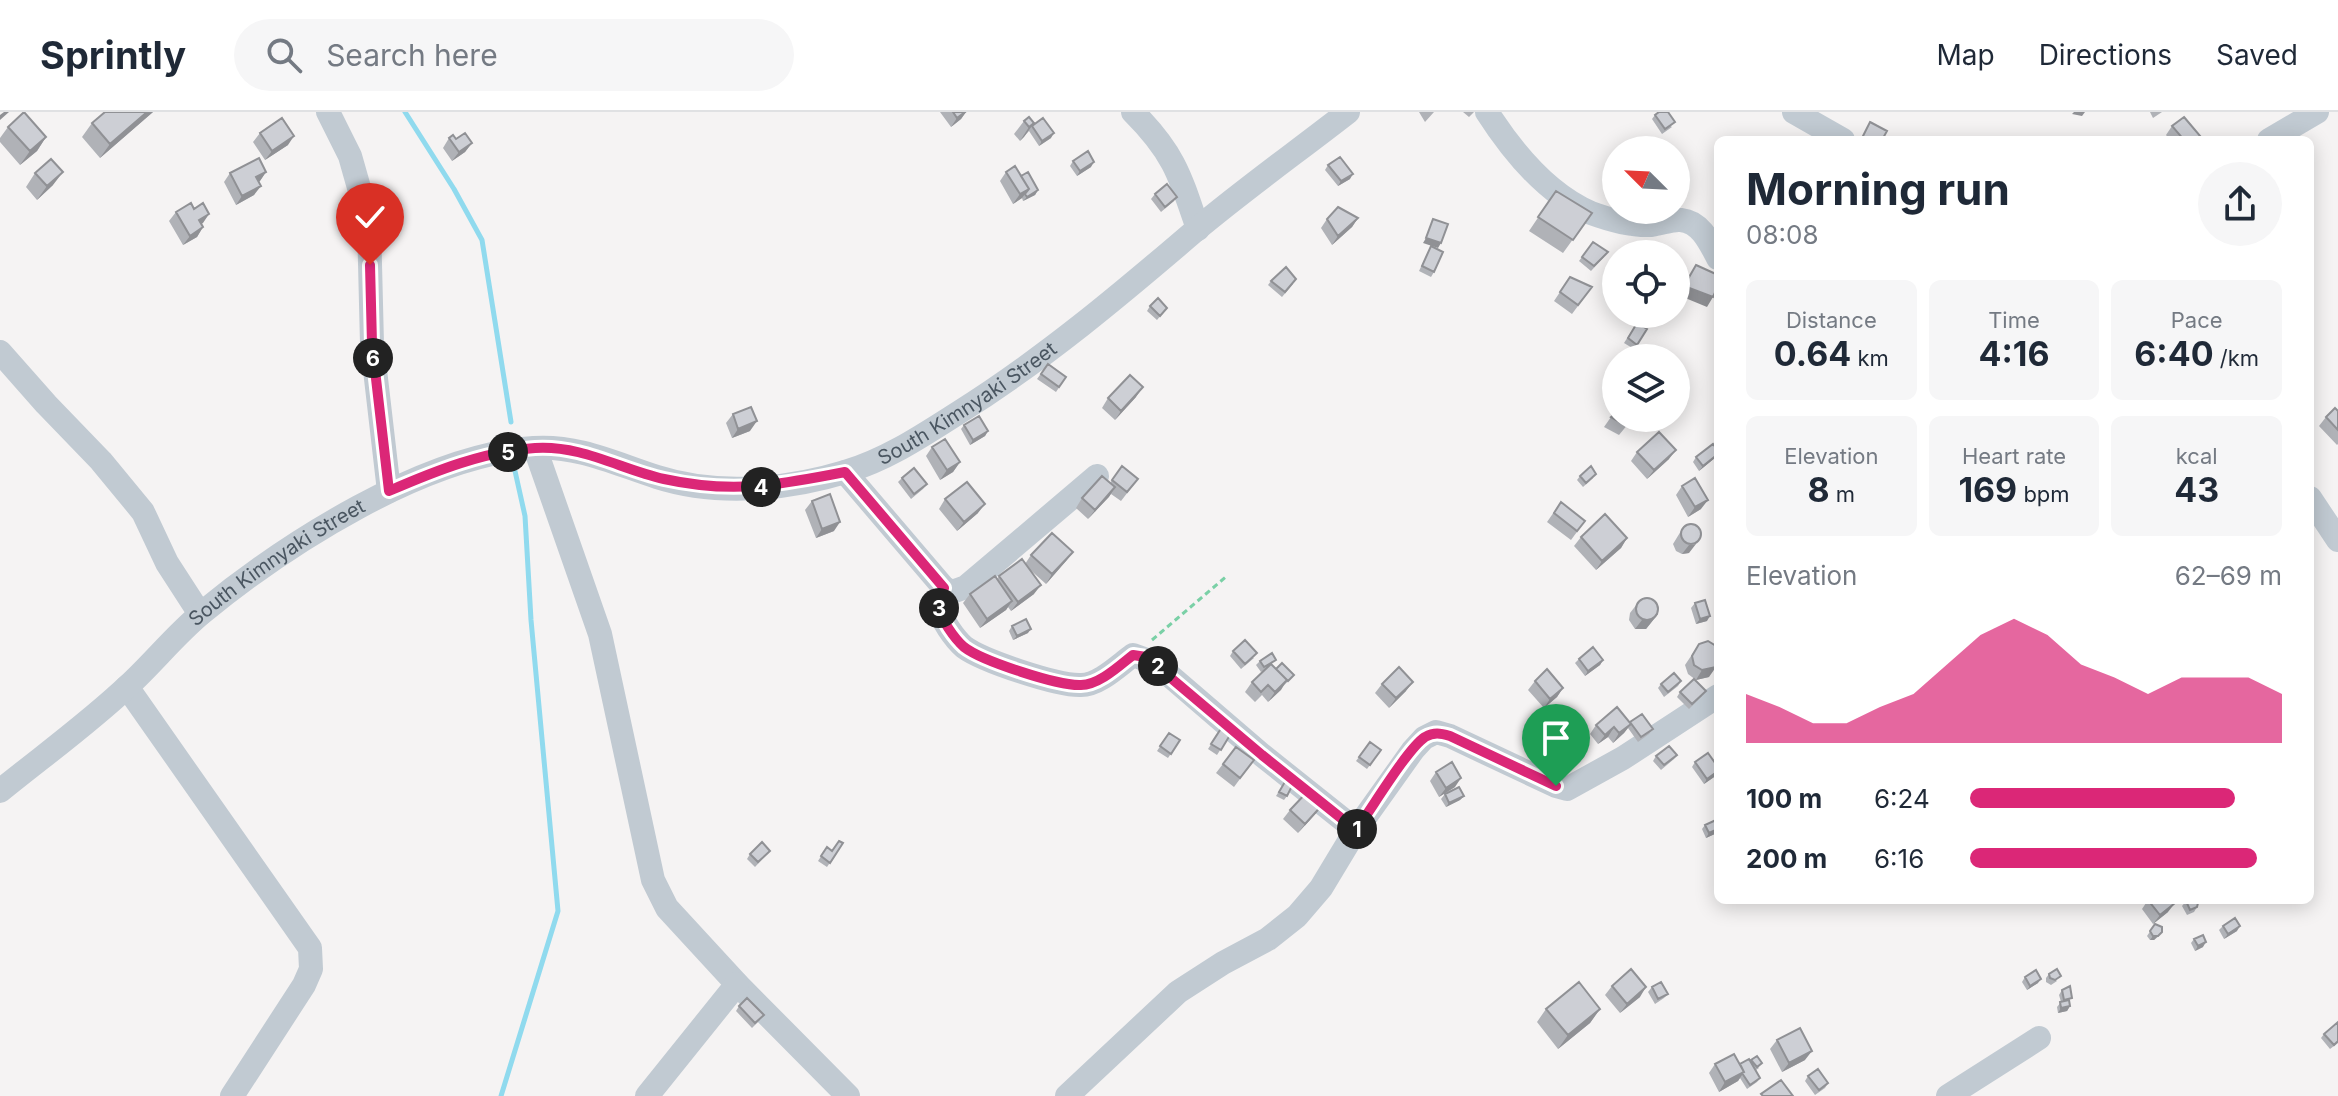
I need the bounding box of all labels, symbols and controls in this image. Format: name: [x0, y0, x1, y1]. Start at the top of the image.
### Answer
search box: [234, 19, 794, 91]
text: Sprintly: [40, 32, 186, 78]
icon: search: [262, 33, 306, 77]
text: Search here: [326, 37, 498, 73]
text: Map: [1936, 38, 1995, 72]
text: Directions: [2039, 38, 2172, 72]
text: Saved: [2216, 38, 2298, 72]
north arrow: [1602, 136, 1690, 224]
map controls: [1602, 136, 1690, 432]
text: Morning run: [1746, 162, 2010, 216]
button: share: [2198, 162, 2282, 246]
pin: [336, 183, 404, 265]
icon: check: [348, 195, 392, 239]
text: 08:08: [1746, 219, 1818, 250]
button: locate: [1602, 240, 1690, 328]
text: Distance: [1786, 307, 1877, 333]
text: Time: [1988, 307, 2040, 333]
text: Pace: [2171, 307, 2223, 333]
text: 0.64: [1774, 333, 1851, 374]
text: 4:16: [1978, 333, 2050, 374]
text: 6:40: [2134, 333, 2214, 374]
street label: South Kimnyaki Street: [874, 336, 1062, 470]
pin: 6: [353, 338, 393, 378]
button: layers: [1602, 344, 1690, 432]
text: 6: [366, 345, 380, 371]
text: km: [1851, 345, 1889, 371]
text: /km: [2214, 345, 2259, 371]
pin: 5: [488, 432, 528, 472]
text: 5: [501, 439, 515, 465]
text: Elevation: [1784, 443, 1878, 469]
text: Heart rate: [1962, 443, 2066, 469]
text: kcal: [2176, 443, 2218, 469]
pin: 4: [741, 467, 781, 507]
text: 8: [1808, 469, 1830, 510]
text: 169: [1958, 469, 2017, 510]
text: 43: [2174, 469, 2219, 510]
text: 4: [754, 474, 768, 500]
text: m: [1830, 481, 1855, 507]
text: bpm: [2017, 481, 2070, 507]
street label: South Kimnyaki Street: [183, 494, 369, 631]
text: Elevation: [1746, 560, 1857, 591]
text: 62–69 m: [2175, 560, 2282, 591]
pin: 3: [919, 588, 959, 628]
text: 3: [932, 595, 946, 621]
pin: 2: [1138, 646, 1178, 686]
text: 2: [1151, 653, 1165, 679]
pin: [1522, 704, 1590, 786]
icon: arrive: [1534, 716, 1578, 760]
text: 100 m: [1746, 783, 1822, 814]
text: 6:24: [1874, 783, 1930, 814]
pin: 1: [1337, 809, 1377, 849]
text: 1: [1352, 816, 1362, 842]
text: 200 m: [1746, 843, 1827, 874]
text: 6:16: [1874, 843, 1924, 874]

